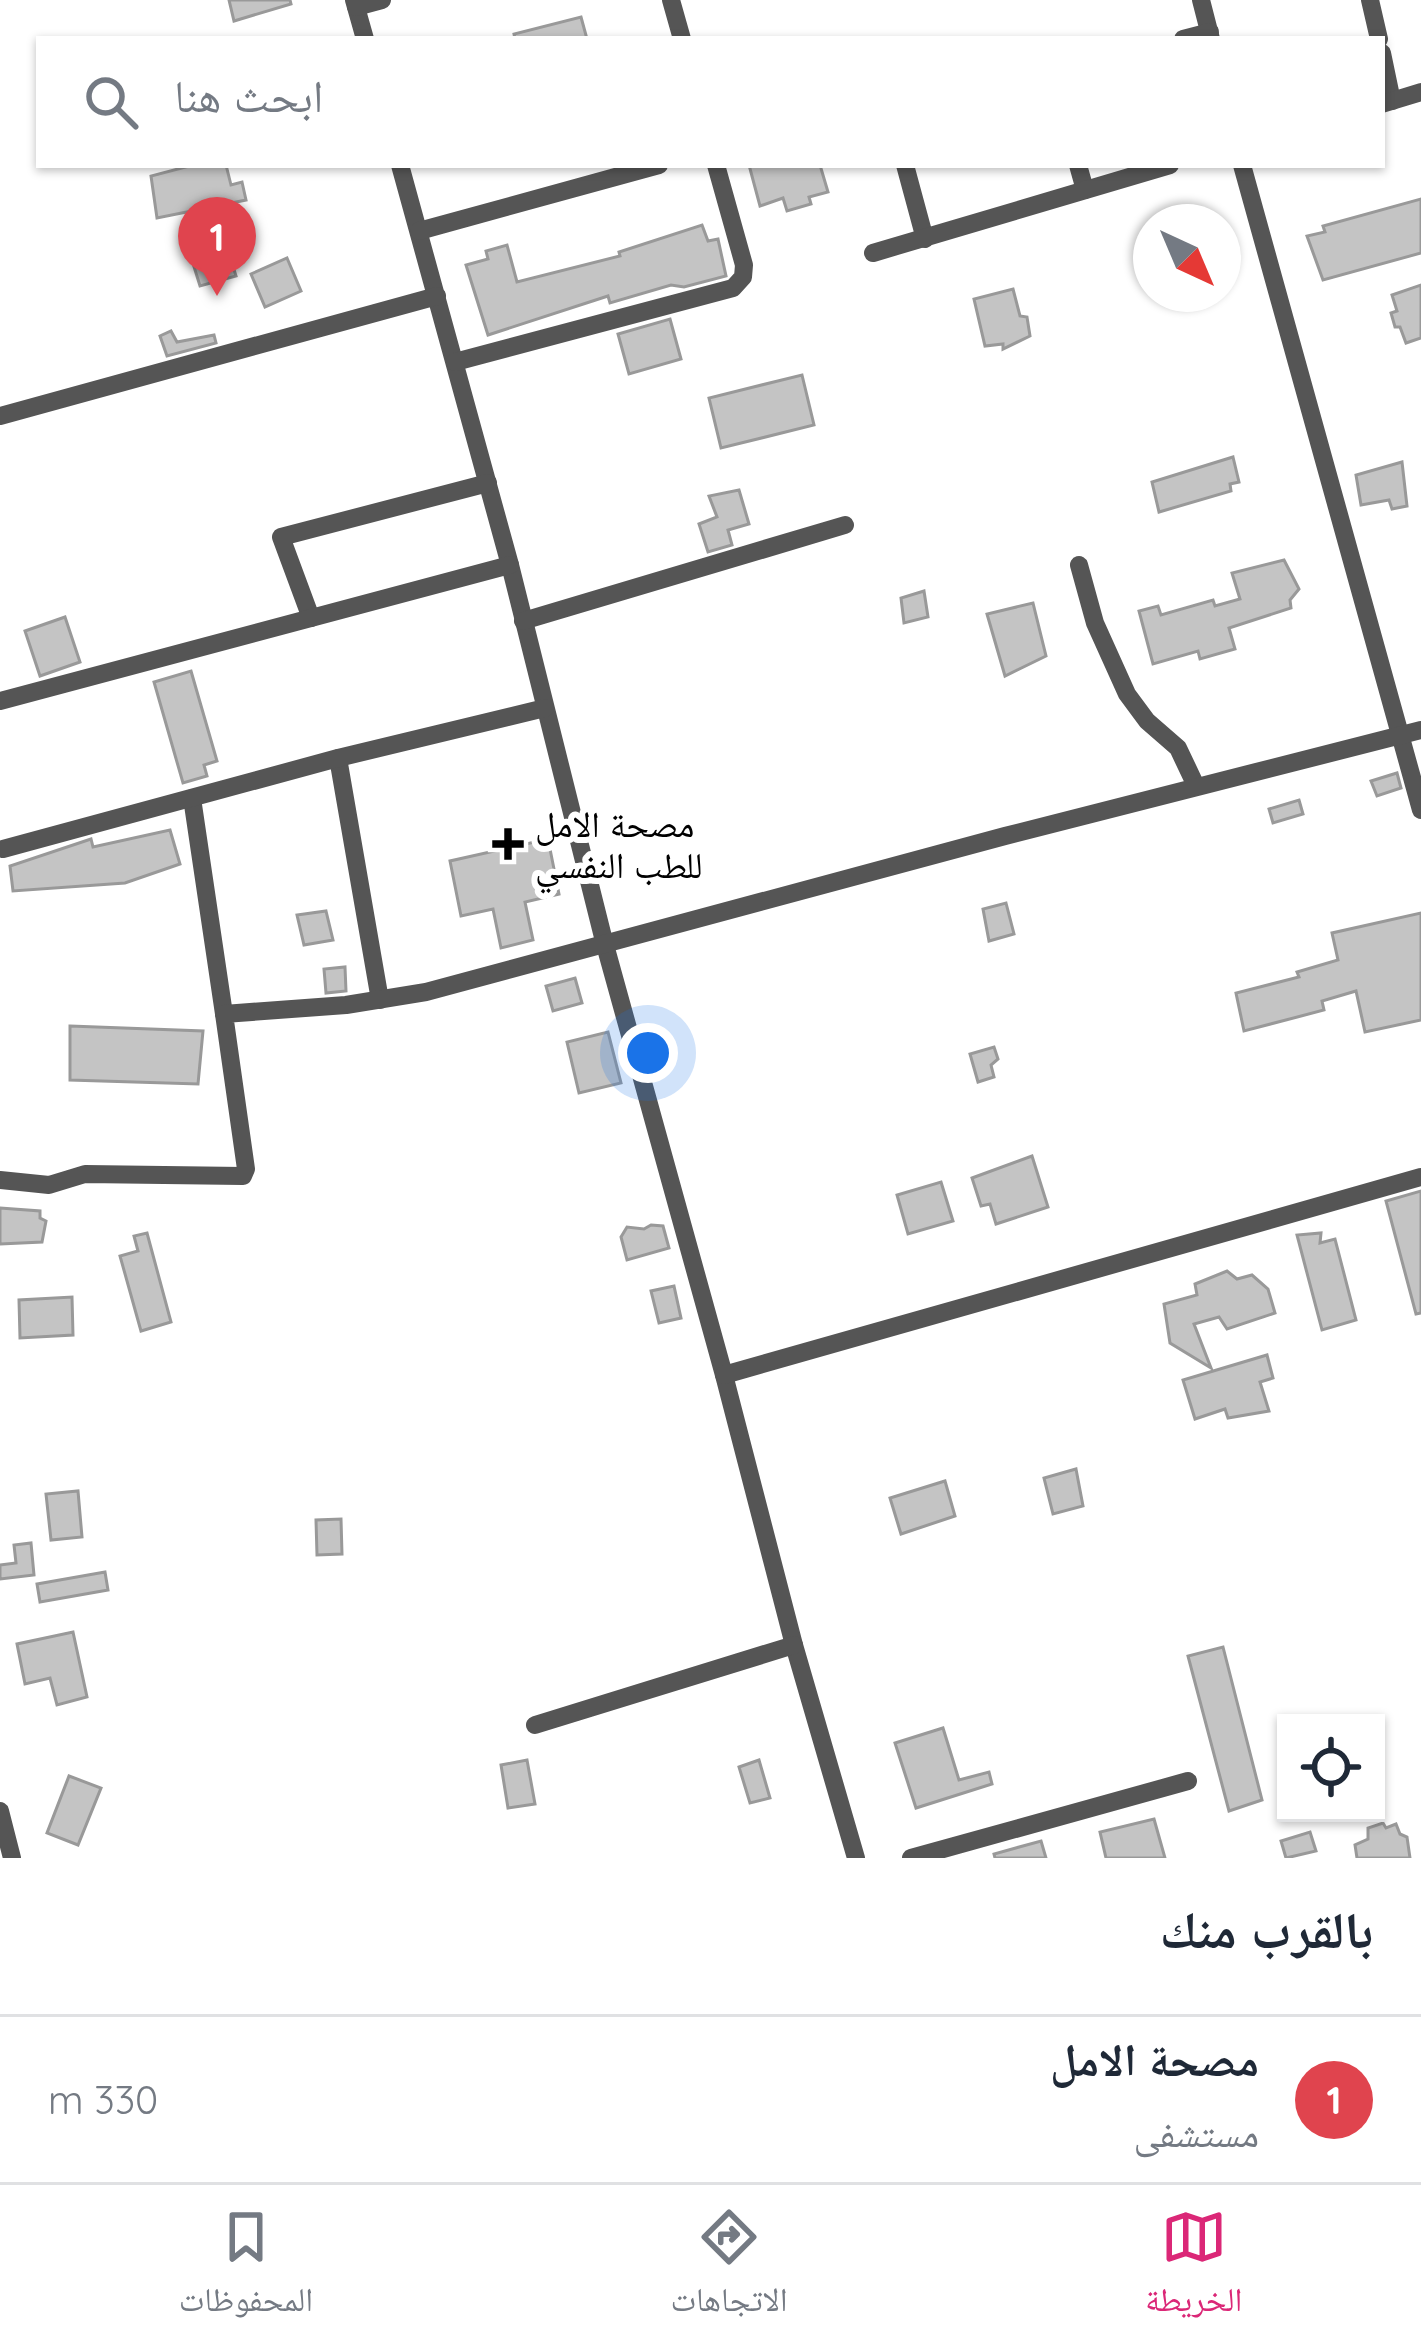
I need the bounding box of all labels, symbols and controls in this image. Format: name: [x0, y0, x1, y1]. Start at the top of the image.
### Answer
search box: [36, 36, 1385, 168]
text: ابحث هنا: [174, 67, 324, 123]
icon: search: [78, 69, 144, 135]
pin: 1: [178, 197, 256, 296]
north arrow: [1133, 204, 1241, 312]
place label: مصحة الامل للطب النفسي: [535, 801, 703, 894]
marker: مصحة الامل للطب النفسي: [492, 828, 524, 860]
your location: [618, 1023, 678, 1083]
map controls: [1277, 1714, 1385, 1822]
button: locate: [1277, 1714, 1385, 1822]
text: بالقرب منك: [1160, 1897, 1373, 1961]
text: مصحة الامل: [1050, 2031, 1259, 2087]
text: 330 m: [48, 2075, 158, 2124]
text: 1: [1326, 2075, 1342, 2124]
text: مستشفى: [1134, 2108, 1259, 2157]
tab: المحفوظات: [179, 2204, 313, 2332]
tab: الاتجاهات: [670, 2204, 788, 2332]
tab: الخريطة: [1145, 2204, 1242, 2332]

